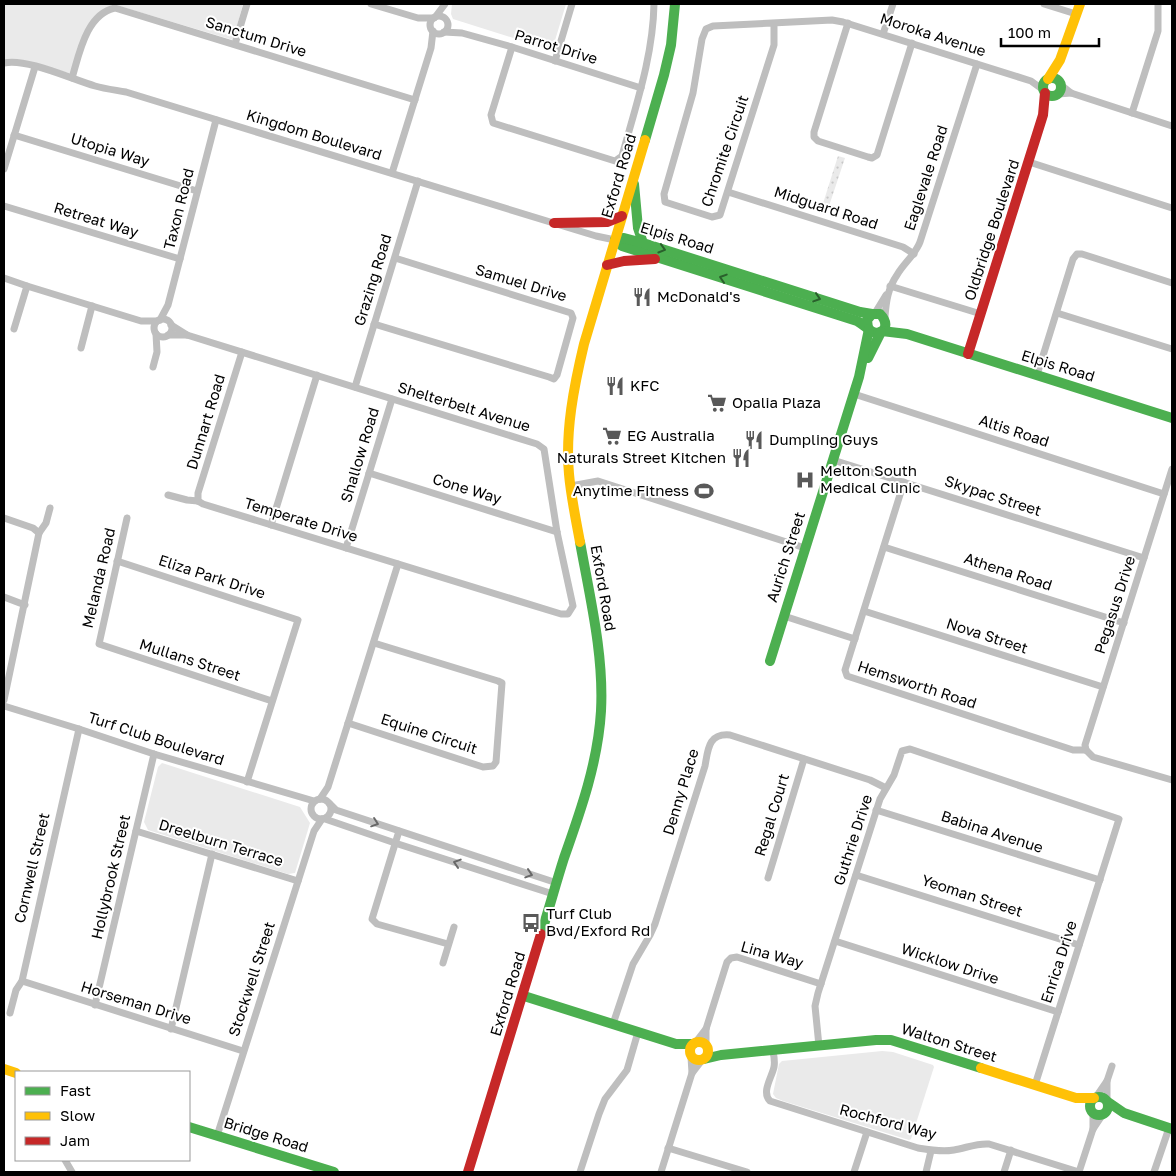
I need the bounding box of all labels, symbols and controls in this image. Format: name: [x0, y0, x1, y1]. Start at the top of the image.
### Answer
street label: Moroka Avenue: [878, 8, 989, 60]
street label: Sanctum Drive: [204, 12, 309, 60]
scale bar: [1001, 15, 1098, 47]
text: 100 m: [1008, 23, 1051, 41]
street label: Parrot Drive: [513, 25, 600, 67]
street label: Chromite Circuit: [696, 92, 752, 209]
street label: Kingdom Boulevard: [244, 105, 384, 163]
street label: Eaglevale Road: [899, 123, 951, 233]
street label: Utopia Way: [69, 128, 153, 170]
street label: Exford Road: [597, 131, 639, 220]
street label: Oldbridge Boulevard: [960, 157, 1022, 303]
street label: Taxon Road: [159, 166, 197, 251]
street label: Midguard Road: [772, 182, 881, 232]
street label: Retreat Way: [52, 198, 141, 241]
street label: Elpis Road: [638, 217, 716, 257]
street label: Grazing Road: [349, 231, 395, 328]
one-way arrow: [657, 243, 666, 253]
street label: Samuel Drive: [473, 260, 570, 305]
one-way arrow: [719, 273, 728, 283]
restaurant icon: McDonald's: [631, 286, 653, 308]
place label: McDonald's: [657, 287, 740, 305]
one-way arrow: [812, 293, 820, 303]
street label: Elpis Road: [1019, 345, 1097, 385]
street label: Dunnart Road: [182, 372, 228, 472]
restaurant icon: KFC: [604, 375, 626, 397]
place label: KFC: [630, 376, 659, 394]
street label: Shelterbelt Avenue: [396, 377, 533, 435]
supermarket icon: Opalia Plaza: [706, 392, 728, 414]
place label: Opalia Plaza: [732, 393, 821, 411]
street label: Shallow Road: [336, 405, 382, 504]
street label: Altis Road: [977, 410, 1052, 450]
supermarket icon: EG Australia: [601, 425, 623, 447]
place label: EG Australia: [627, 426, 715, 444]
restaurant icon: Dumpling Guys: [743, 429, 765, 451]
place label: Dumpling Guys: [769, 430, 878, 448]
restaurant icon: Naturals Street Kitchen: [730, 447, 752, 469]
place label: Naturals Street Kitchen: [557, 448, 726, 466]
place label: Melton South Medical Clinic: [820, 461, 921, 496]
street label: Cone Way: [431, 469, 505, 507]
hospital icon: Melton South Medical Clinic: [794, 469, 816, 491]
street label: Skypac Street: [943, 471, 1044, 519]
sports icon: Anytime Fitness: [693, 480, 715, 502]
place label: Anytime Fitness: [573, 481, 689, 499]
street label: Temperate Drive: [242, 493, 360, 545]
street label: Aurich Street: [762, 509, 808, 604]
street label: Melanda Road: [78, 526, 118, 630]
street label: Exford Road: [588, 543, 620, 632]
street label: Athena Road: [962, 548, 1055, 594]
street label: Eliza Park Drive: [157, 550, 268, 602]
street label: Pegasus Drive: [1090, 553, 1138, 656]
street label: Nova Street: [944, 613, 1030, 657]
street label: Mullans Street: [137, 634, 243, 684]
street label: Hemsworth Road: [855, 656, 979, 712]
street label: Turf Club Boulevard: [86, 708, 227, 769]
street label: Equine Circuit: [379, 709, 480, 757]
street label: Denny Place: [658, 746, 702, 837]
street label: Regal Court: [750, 771, 792, 858]
street label: Guthrie Drive: [829, 792, 875, 887]
street label: Babina Avenue: [939, 806, 1046, 856]
street label: Cornwell Street: [10, 811, 52, 925]
street label: Hollybrook Street: [87, 813, 133, 941]
street label: Dreelburn Terrace: [157, 815, 286, 870]
one-way arrow: [370, 817, 378, 827]
one-way arrow: [453, 859, 462, 869]
one-way arrow: [524, 868, 533, 878]
street label: Yeoman Street: [919, 870, 1025, 920]
place label: Turf Club Bvd/Exford Rd: [546, 904, 650, 939]
bus stop icon: Turf Club Bvd/Exford Rd: [520, 912, 542, 934]
street label: Enrica Drive: [1036, 918, 1080, 1005]
street label: Stockwell Street: [224, 919, 278, 1038]
street label: Lina Way: [739, 937, 806, 972]
street label: Wicklow Drive: [899, 939, 1002, 987]
street label: Exford Road: [486, 949, 528, 1038]
street label: Horseman Drive: [79, 977, 194, 1028]
street label: Walton Street: [899, 1019, 999, 1065]
legend: [15, 1071, 190, 1161]
text: Fast: [60, 1081, 91, 1099]
street label: Rochford Way: [838, 1099, 939, 1143]
text: Slow: [60, 1106, 95, 1124]
street label: Bridge Road: [222, 1113, 311, 1155]
text: Jam: [60, 1131, 90, 1149]

